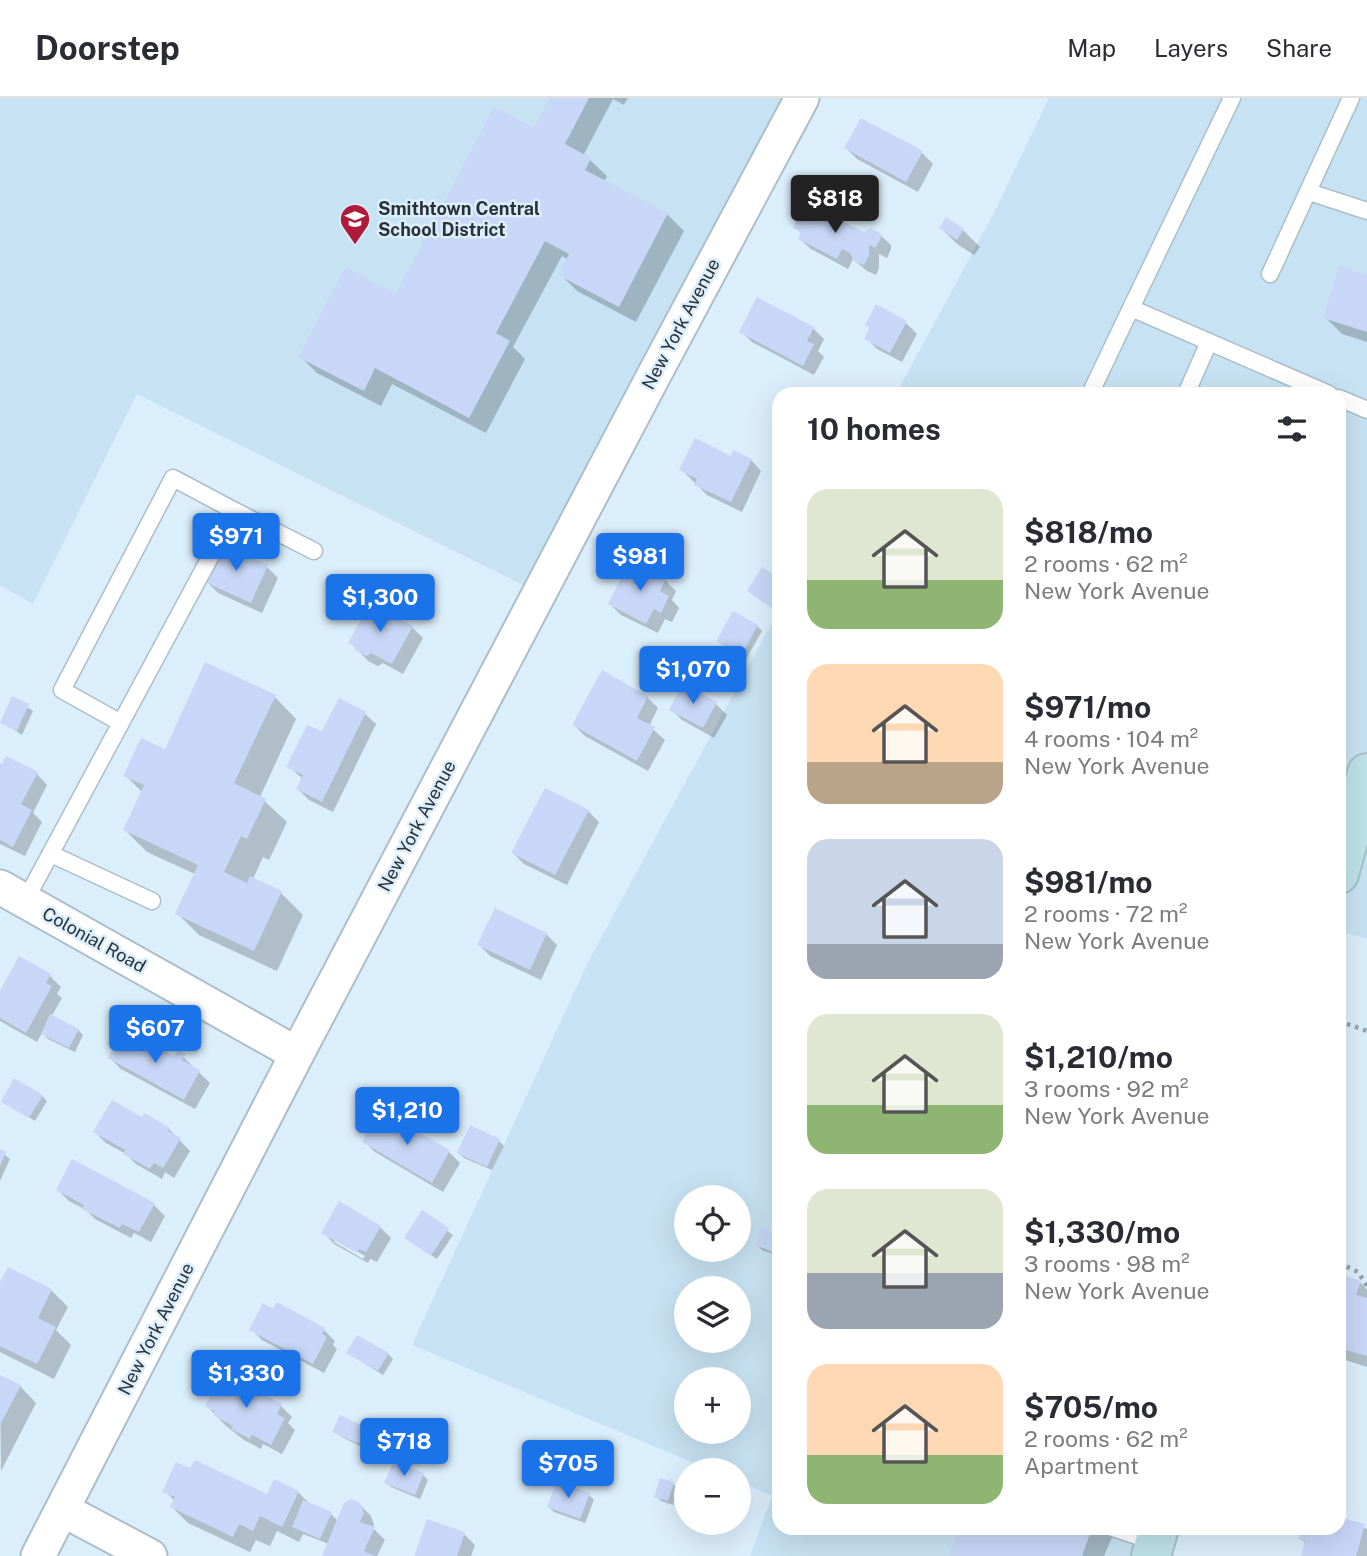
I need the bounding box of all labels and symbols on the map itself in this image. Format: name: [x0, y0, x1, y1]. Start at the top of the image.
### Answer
pin: $818: [794, 176, 876, 235]
place label: Smithtown Central School District: [378, 198, 540, 240]
school or university icon: Smithtown Central School District: [338, 202, 372, 246]
street label: New York Avenue: [637, 255, 724, 393]
pin: $971: [195, 514, 277, 573]
pin: $981: [599, 533, 681, 593]
pin: $1,300: [323, 574, 437, 634]
pin: $1,070: [636, 646, 750, 706]
street label: New York Avenue: [373, 757, 460, 895]
street label: Colonial Road: [39, 903, 150, 977]
pin: $607: [114, 1006, 196, 1065]
pin: $1,210: [350, 1088, 464, 1147]
street label: New York Avenue: [113, 1259, 198, 1398]
pin: $1,330: [189, 1350, 303, 1410]
pin: $718: [363, 1418, 445, 1478]
pin: $705: [527, 1440, 609, 1500]

